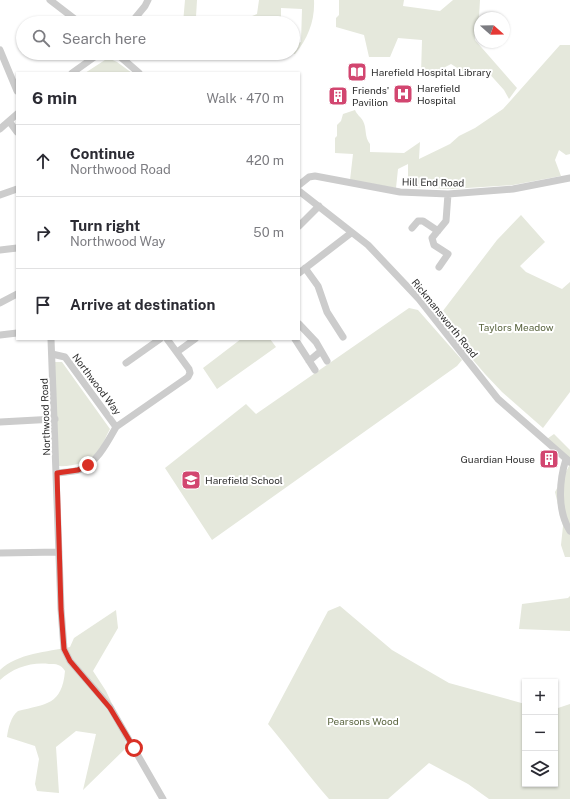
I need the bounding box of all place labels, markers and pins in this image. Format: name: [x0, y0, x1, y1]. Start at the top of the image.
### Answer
library icon: Harefield Hospital Library: [346, 61, 368, 83]
place label: Harefield Hospital Library: [371, 66, 492, 78]
place label: Harefield Hospital: [417, 82, 460, 106]
hospital icon: Harefield Hospital: [392, 83, 414, 105]
place label: Friends' Pavilion: [352, 84, 389, 108]
building icon: Friends' Pavilion: [327, 85, 349, 107]
building icon: Guardian House: [538, 448, 560, 470]
place label: Guardian House: [461, 453, 535, 465]
school or university icon: Harefield School: [180, 469, 202, 491]
place label: Harefield School: [205, 474, 283, 486]

